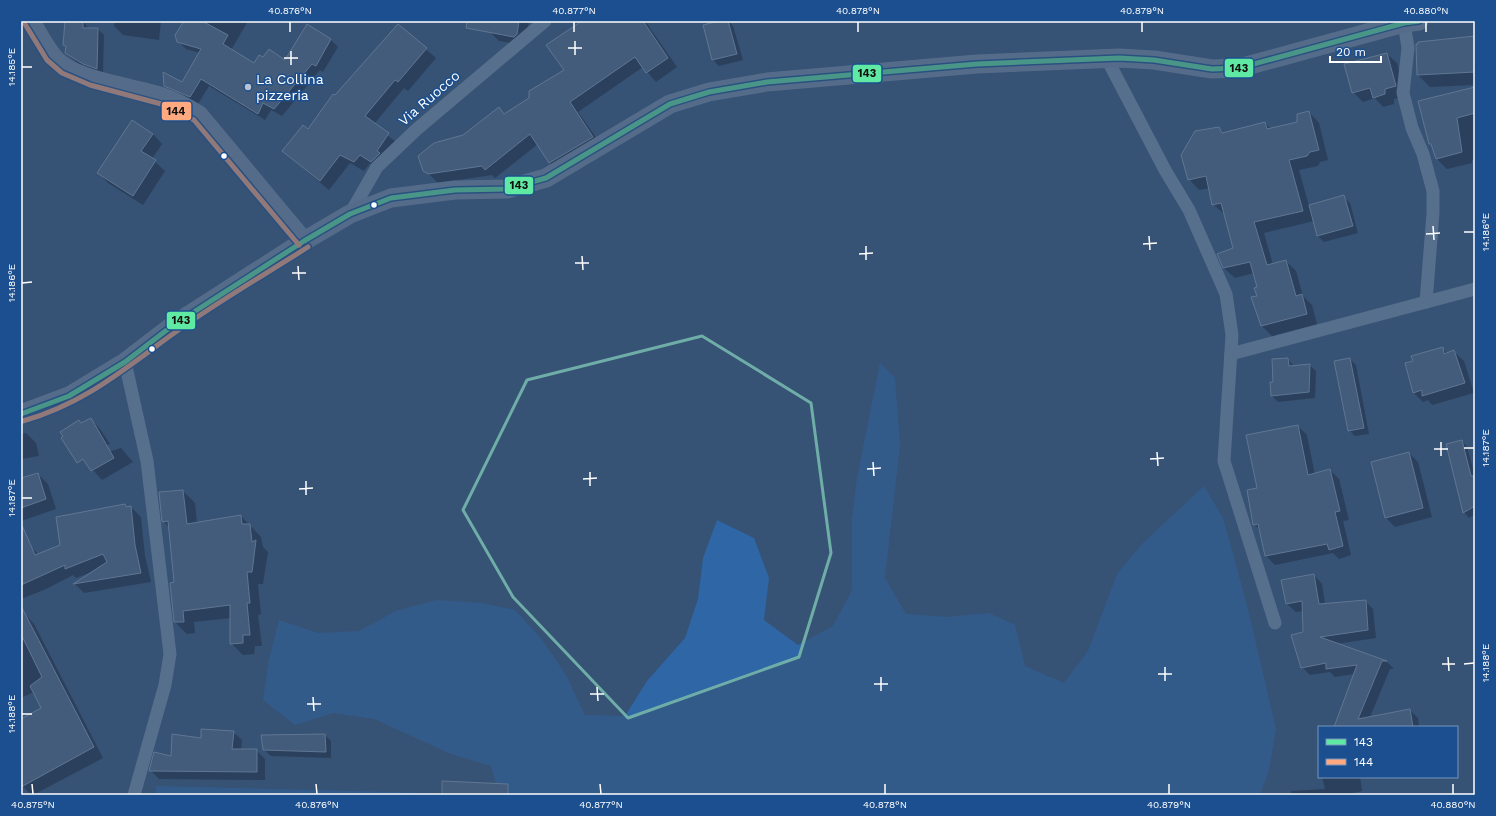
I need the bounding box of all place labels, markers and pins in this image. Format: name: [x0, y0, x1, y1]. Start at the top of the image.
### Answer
place label: La Collina pizzeria: [256, 71, 324, 103]
marker: La Collina pizzeria: [243, 82, 253, 92]
unlabelled marker: [219, 151, 229, 161]
unlabelled marker: [369, 200, 379, 210]
unlabelled marker: [147, 344, 157, 354]

